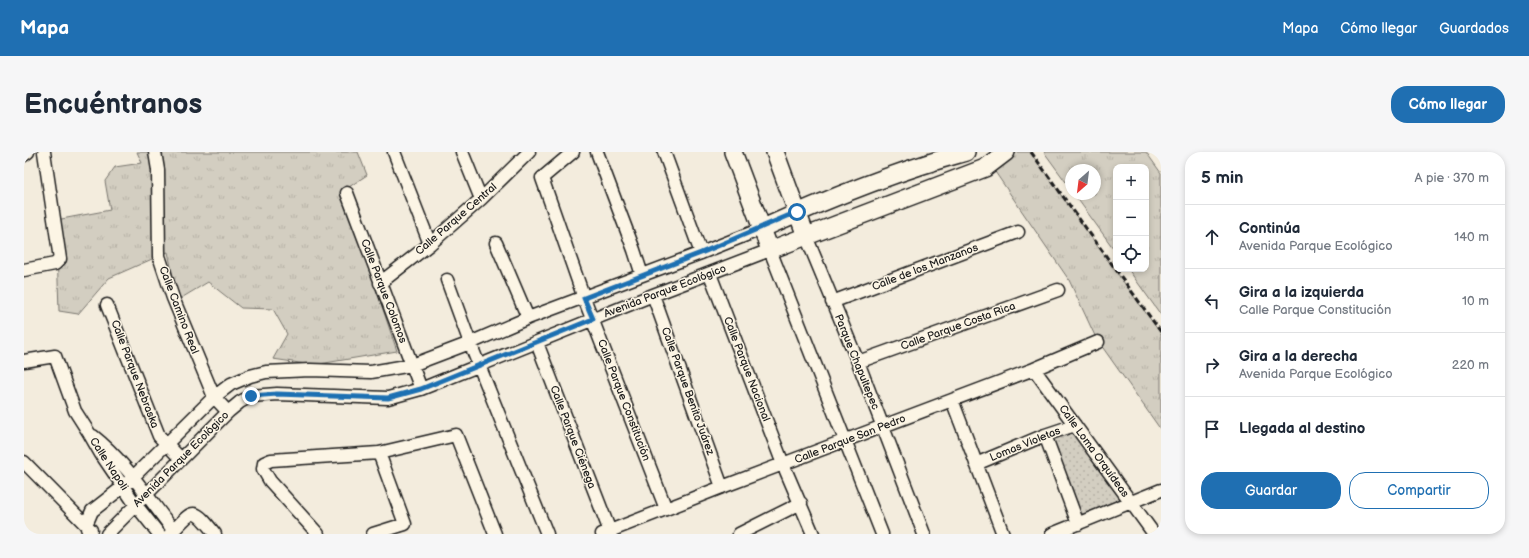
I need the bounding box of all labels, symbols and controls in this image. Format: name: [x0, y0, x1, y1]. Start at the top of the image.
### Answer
text: Mapa: [20, 17, 69, 40]
text: Mapa: [1282, 20, 1318, 37]
text: Cómo llegar: [1340, 20, 1417, 37]
text: Guardados: [1439, 20, 1509, 37]
button: Cómo llegar: [1391, 86, 1505, 123]
text: Encuéntranos: [24, 88, 202, 121]
north arrow: [1065, 164, 1101, 200]
map controls: [1113, 164, 1149, 272]
button: +: [1113, 164, 1149, 200]
text: 5 min: [1201, 168, 1244, 188]
text: A pie · 370 m: [1414, 170, 1489, 186]
street label: Calle Parque Central: [413, 180, 499, 258]
button: −: [1113, 200, 1149, 236]
route start: [788, 203, 806, 221]
text: Continúa: [1239, 219, 1300, 238]
icon: ahead: [1201, 226, 1223, 248]
text: 140 m: [1454, 229, 1489, 245]
button: locate: [1113, 236, 1149, 272]
street label: Calle Parque Colomos: [358, 237, 410, 345]
text: Avenida Parque Ecológico: [1239, 238, 1393, 254]
street label: Calle de los Manzanos: [870, 241, 980, 293]
street label: Avenida Parque Ecológico: [602, 262, 728, 320]
street label: Calle Camino Real: [156, 264, 202, 356]
text: Gira a la izquierda: [1239, 283, 1364, 302]
icon: left: [1201, 290, 1223, 312]
text: 10 m: [1462, 293, 1489, 309]
street label: Calle Parque Costa Rica: [899, 299, 1017, 353]
text: Calle Parque Constitución: [1239, 302, 1391, 318]
street label: Parque Chapultepec: [832, 312, 882, 412]
street label: Calle Parque Nacional: [721, 315, 773, 423]
street label: Calle Parque Nebraska: [108, 318, 162, 430]
street label: Calle Parque Benito Juárez: [659, 325, 717, 457]
street label: Calle Parque Constitución: [595, 338, 653, 462]
text: Gira a la derecha: [1239, 347, 1358, 366]
icon: right: [1201, 354, 1223, 376]
text: 220 m: [1452, 357, 1489, 373]
text: Avenida Parque Ecológico: [1239, 366, 1393, 382]
street label: Calle Parque Ciénega: [547, 384, 599, 490]
route end: [242, 387, 260, 405]
street label: Calle Loma Orquídeas: [1056, 402, 1132, 500]
street label: Avenida Parque Ecológico: [130, 408, 232, 510]
street label: Calle Parque San Pedro: [793, 412, 907, 466]
icon: arrive: [1201, 418, 1223, 440]
text: Llegada al destino: [1239, 419, 1365, 438]
street label: Lomas Violetas: [988, 424, 1063, 464]
street label: Calle Napoli: [87, 435, 131, 493]
button: Guardar: [1201, 472, 1341, 509]
button: Compartir: [1349, 472, 1489, 509]

